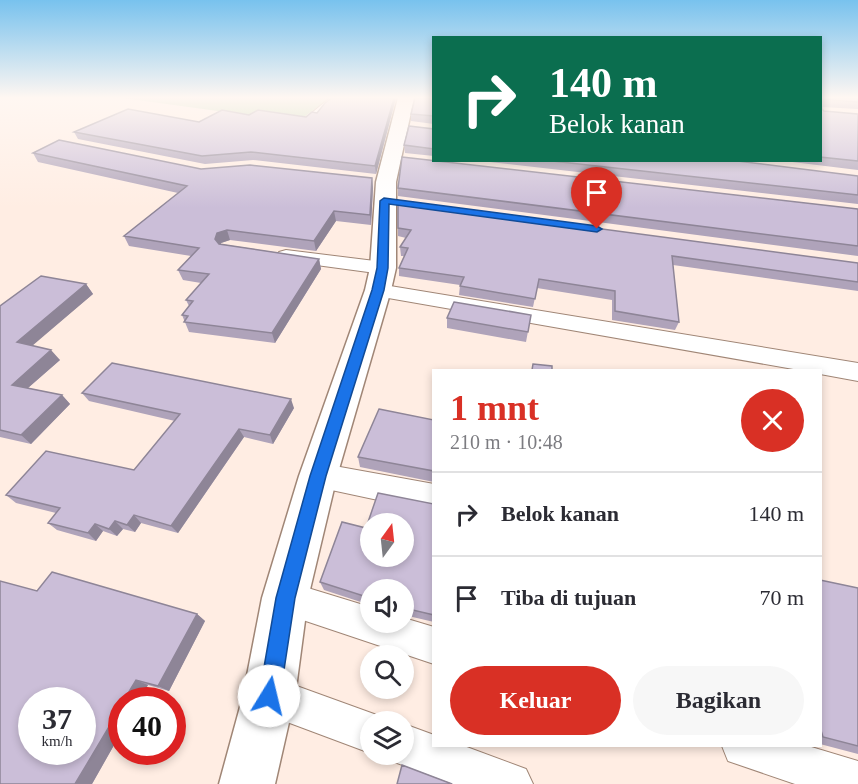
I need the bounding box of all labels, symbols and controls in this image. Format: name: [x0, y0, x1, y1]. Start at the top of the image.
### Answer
icon: right: [450, 60, 528, 138]
text: 140 m: [549, 60, 658, 106]
text: Belok kanan: [549, 109, 685, 139]
pin: [571, 167, 622, 229]
icon: arrive: [580, 176, 613, 209]
text: 1 mnt: [450, 388, 539, 428]
button: close: [741, 389, 804, 452]
text: 210 m · 10:48: [450, 431, 563, 453]
icon: right: [450, 498, 483, 531]
text: Belok kanan: [501, 501, 619, 526]
text: 140 m: [748, 501, 804, 526]
north arrow: [360, 513, 414, 567]
map controls: [360, 513, 414, 765]
button: sound: [360, 579, 414, 633]
icon: arrive: [450, 582, 483, 615]
text: Tiba di tujuan: [501, 585, 636, 610]
text: 70 m: [759, 585, 804, 610]
button: search: [360, 645, 414, 699]
position arrow: [237, 664, 301, 728]
button: Keluar: [450, 666, 621, 735]
button: Bagikan: [633, 666, 804, 735]
speed limit sign: 40: [108, 687, 186, 765]
text: 37: [42, 702, 72, 735]
button: layers: [360, 711, 414, 765]
text: km/h: [42, 733, 72, 749]

